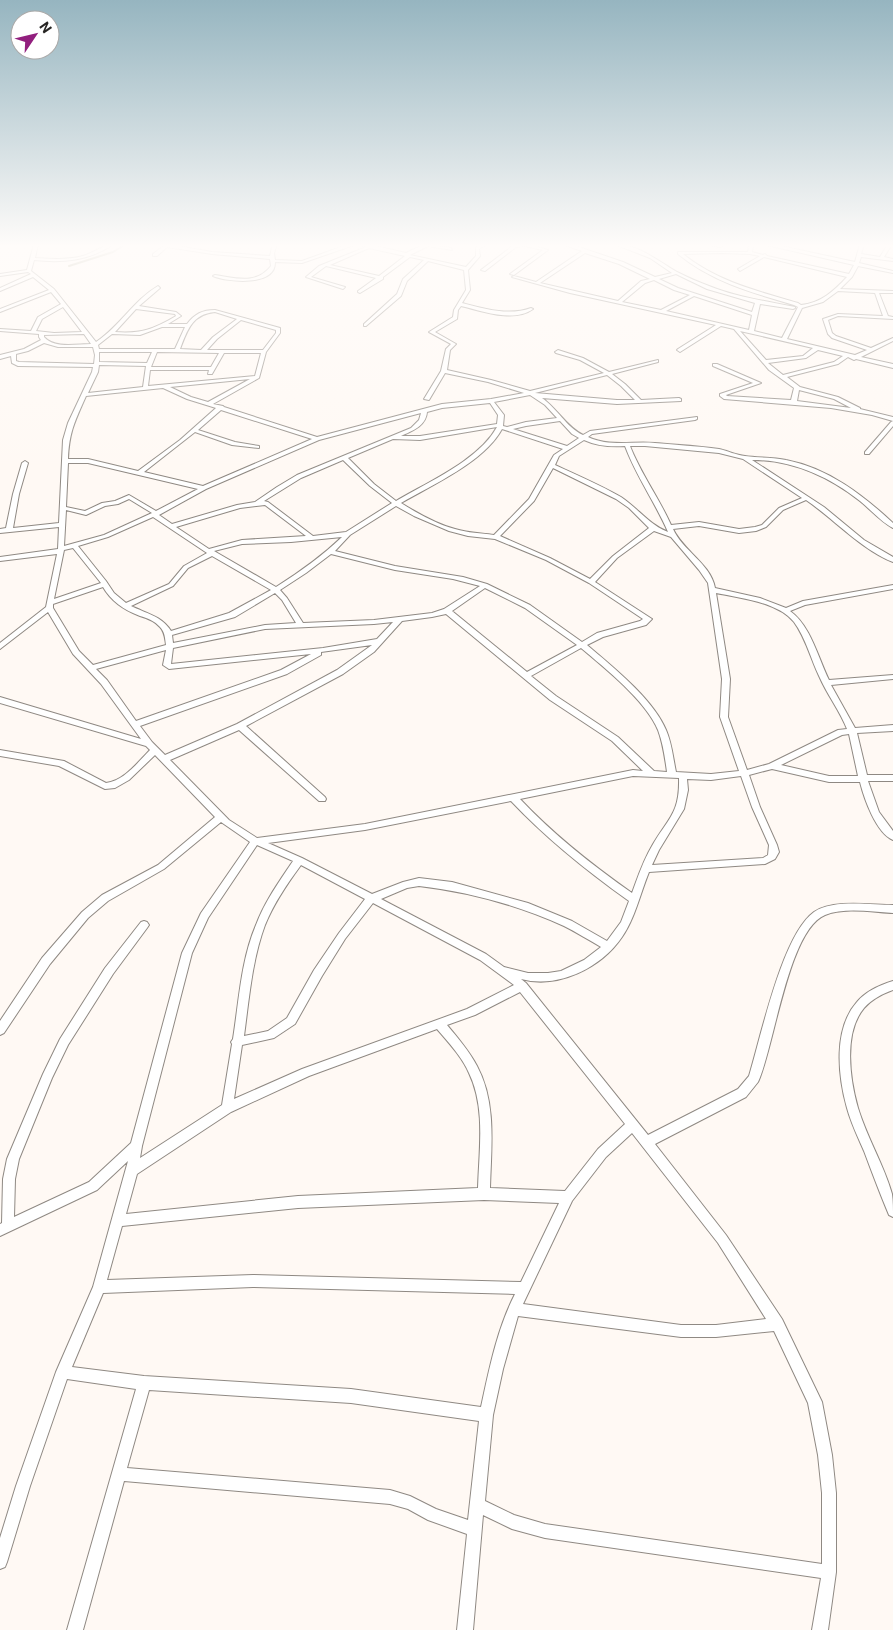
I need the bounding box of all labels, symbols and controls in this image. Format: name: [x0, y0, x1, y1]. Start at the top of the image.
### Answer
north arrow: [10, 10, 60, 60]
text: N: [36, 19, 55, 36]

